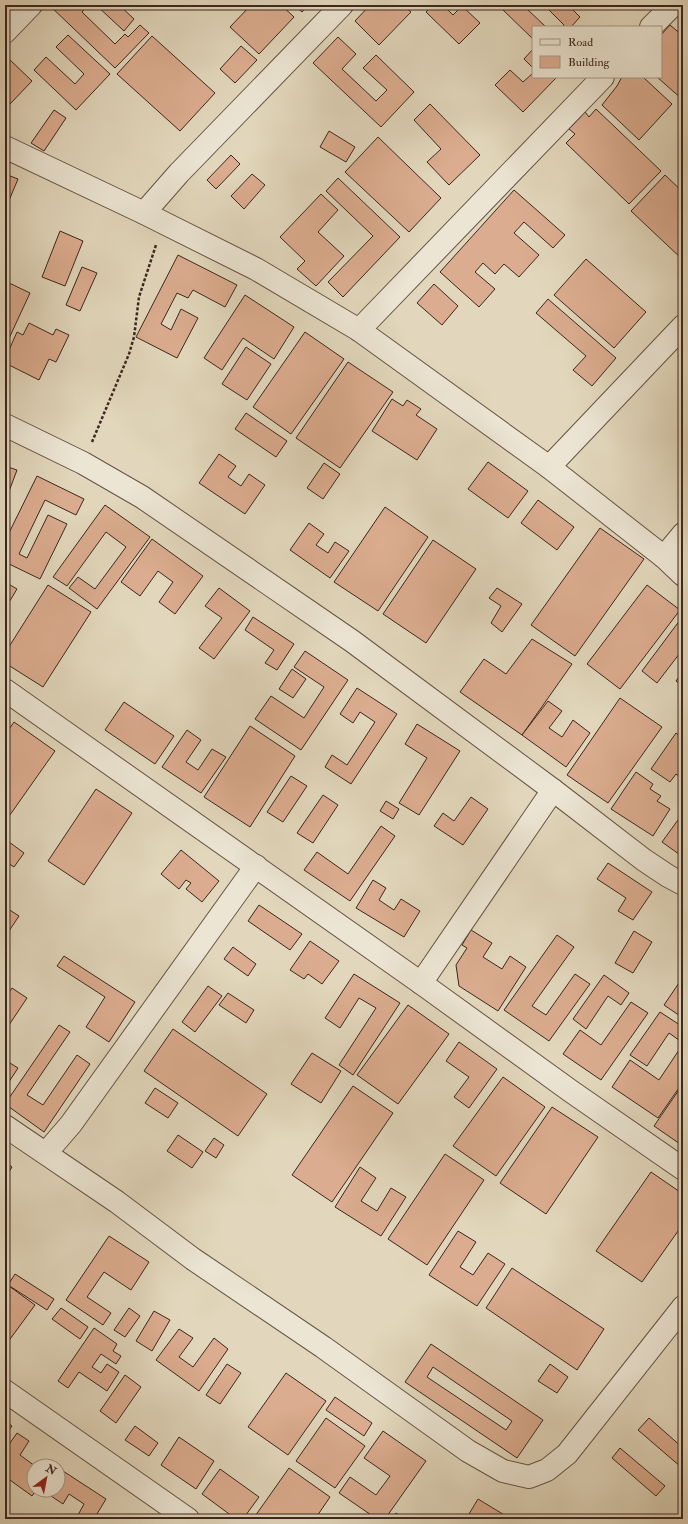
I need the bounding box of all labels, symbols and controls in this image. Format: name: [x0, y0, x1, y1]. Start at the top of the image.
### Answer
legend: [532, 26, 662, 78]
text: Road: [568, 35, 593, 50]
text: Building: [568, 55, 611, 70]
north arrow: [26, 1458, 66, 1498]
text: N: [43, 1461, 60, 1479]

